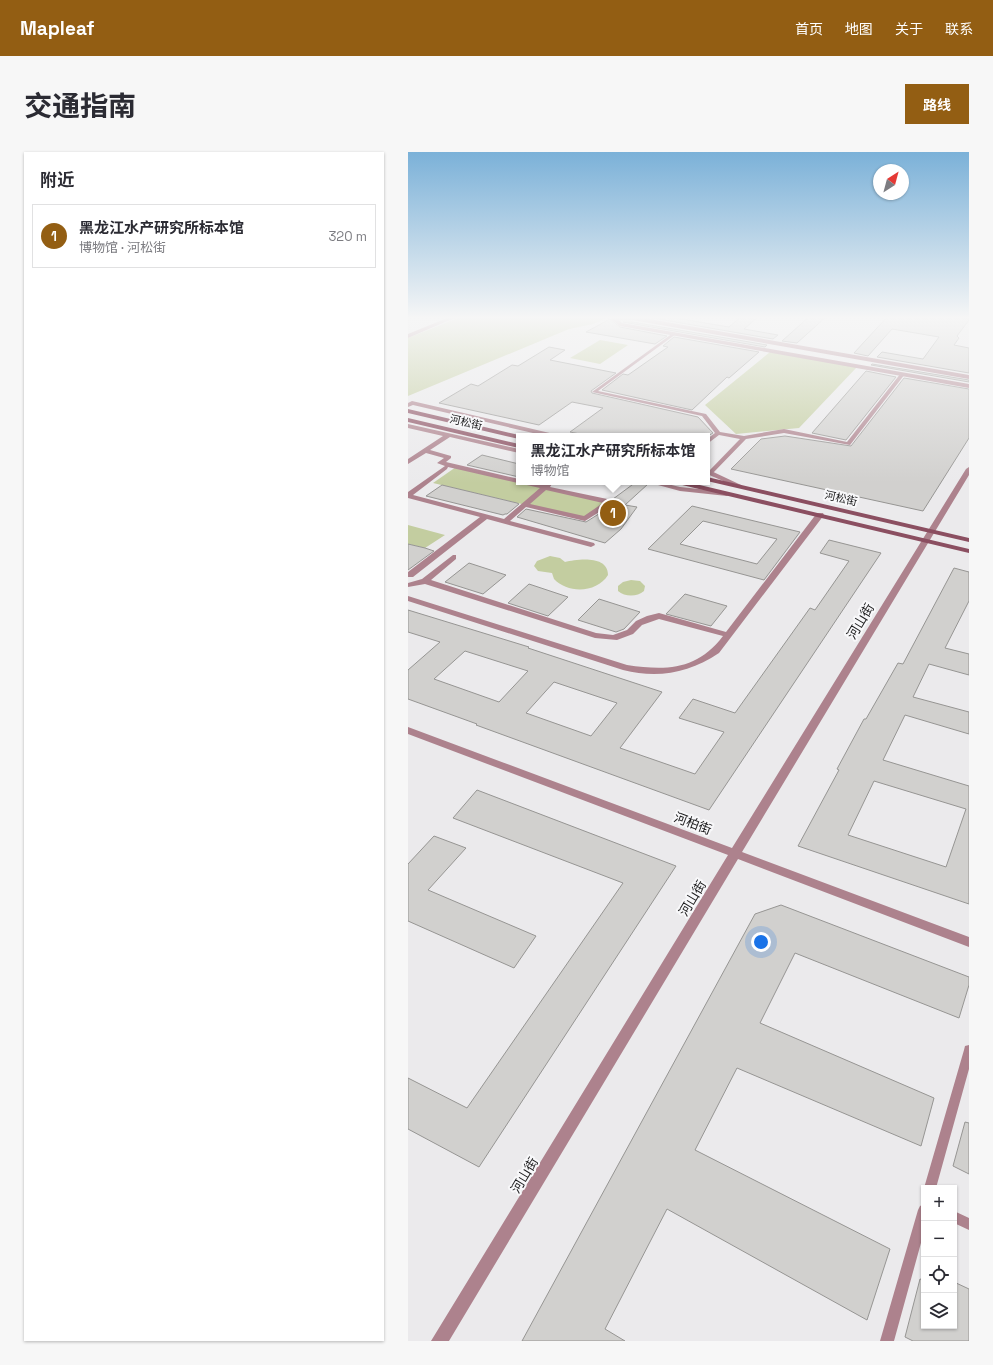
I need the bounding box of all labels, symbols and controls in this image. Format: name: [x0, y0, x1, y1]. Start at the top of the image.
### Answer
text: Mapleaf: [20, 16, 94, 41]
text: 首页: [795, 20, 823, 38]
text: 地图: [845, 20, 873, 38]
text: 关于: [895, 20, 923, 38]
text: 联系: [945, 20, 973, 38]
button: 路线: [905, 84, 969, 124]
text: 交通指南: [24, 88, 136, 124]
north arrow: [873, 164, 909, 200]
text: 附近: [40, 169, 74, 191]
text: 黑龙江水产研究所标本馆: [79, 218, 244, 237]
text: 1: [51, 228, 57, 245]
text: 320 m: [328, 228, 367, 245]
text: 博物馆 · 河松街: [79, 239, 166, 256]
street label: 河松街: [448, 411, 484, 433]
popup: [516, 433, 710, 485]
text: 黑龙江水产研究所标本馆: [530, 441, 696, 460]
text: 博物馆: [530, 462, 570, 479]
street label: 河松街: [823, 487, 859, 509]
pin: 1: [600, 498, 626, 528]
street label: 河山街: [843, 600, 878, 642]
street label: 河柏街: [672, 809, 714, 838]
street label: 河山街: [675, 877, 710, 919]
your location: [751, 932, 771, 952]
street label: 河山街: [507, 1154, 542, 1196]
map controls: [921, 1185, 957, 1329]
button: +: [921, 1185, 957, 1221]
button: −: [921, 1221, 957, 1257]
button: locate: [921, 1257, 957, 1293]
button: layers: [921, 1293, 957, 1329]

